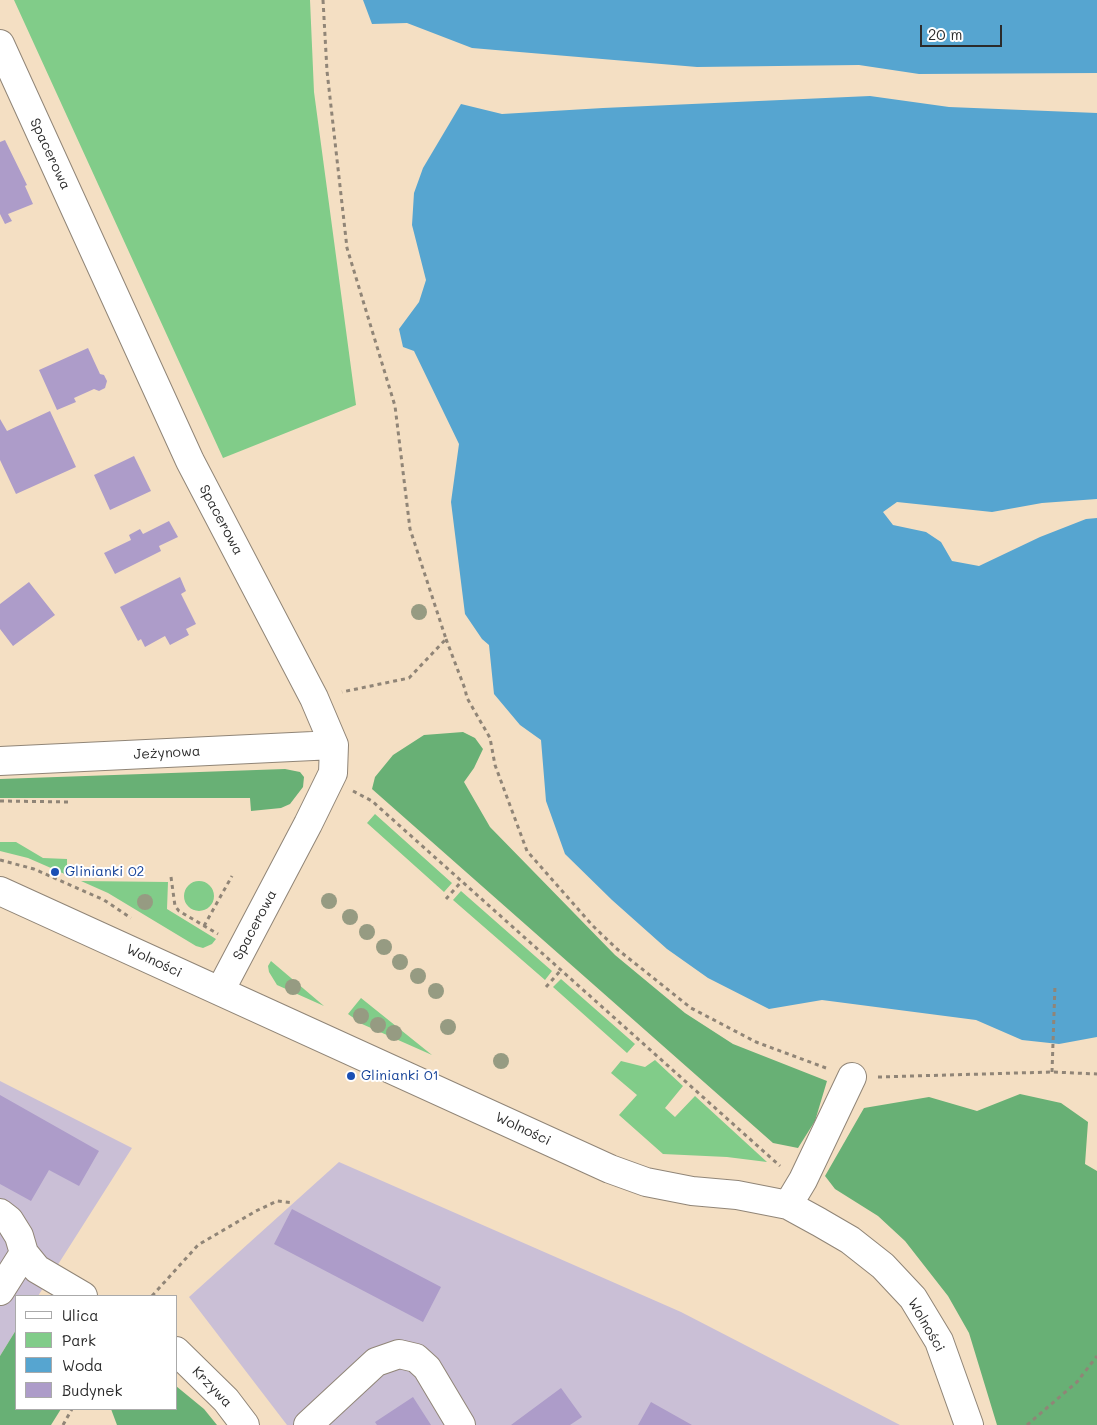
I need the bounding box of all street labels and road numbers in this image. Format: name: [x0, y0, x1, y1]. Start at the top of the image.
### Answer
street label: Spacerowa: [26, 116, 74, 192]
street label: Spacerowa: [195, 482, 247, 558]
street label: Jeżynowa: [133, 743, 201, 763]
street label: Spacerowa: [229, 887, 281, 963]
street label: Wolności: [123, 941, 185, 981]
street label: Wolności: [492, 1109, 554, 1149]
street label: Wolności: [904, 1295, 948, 1355]
street label: Krzywa: [189, 1363, 235, 1411]

